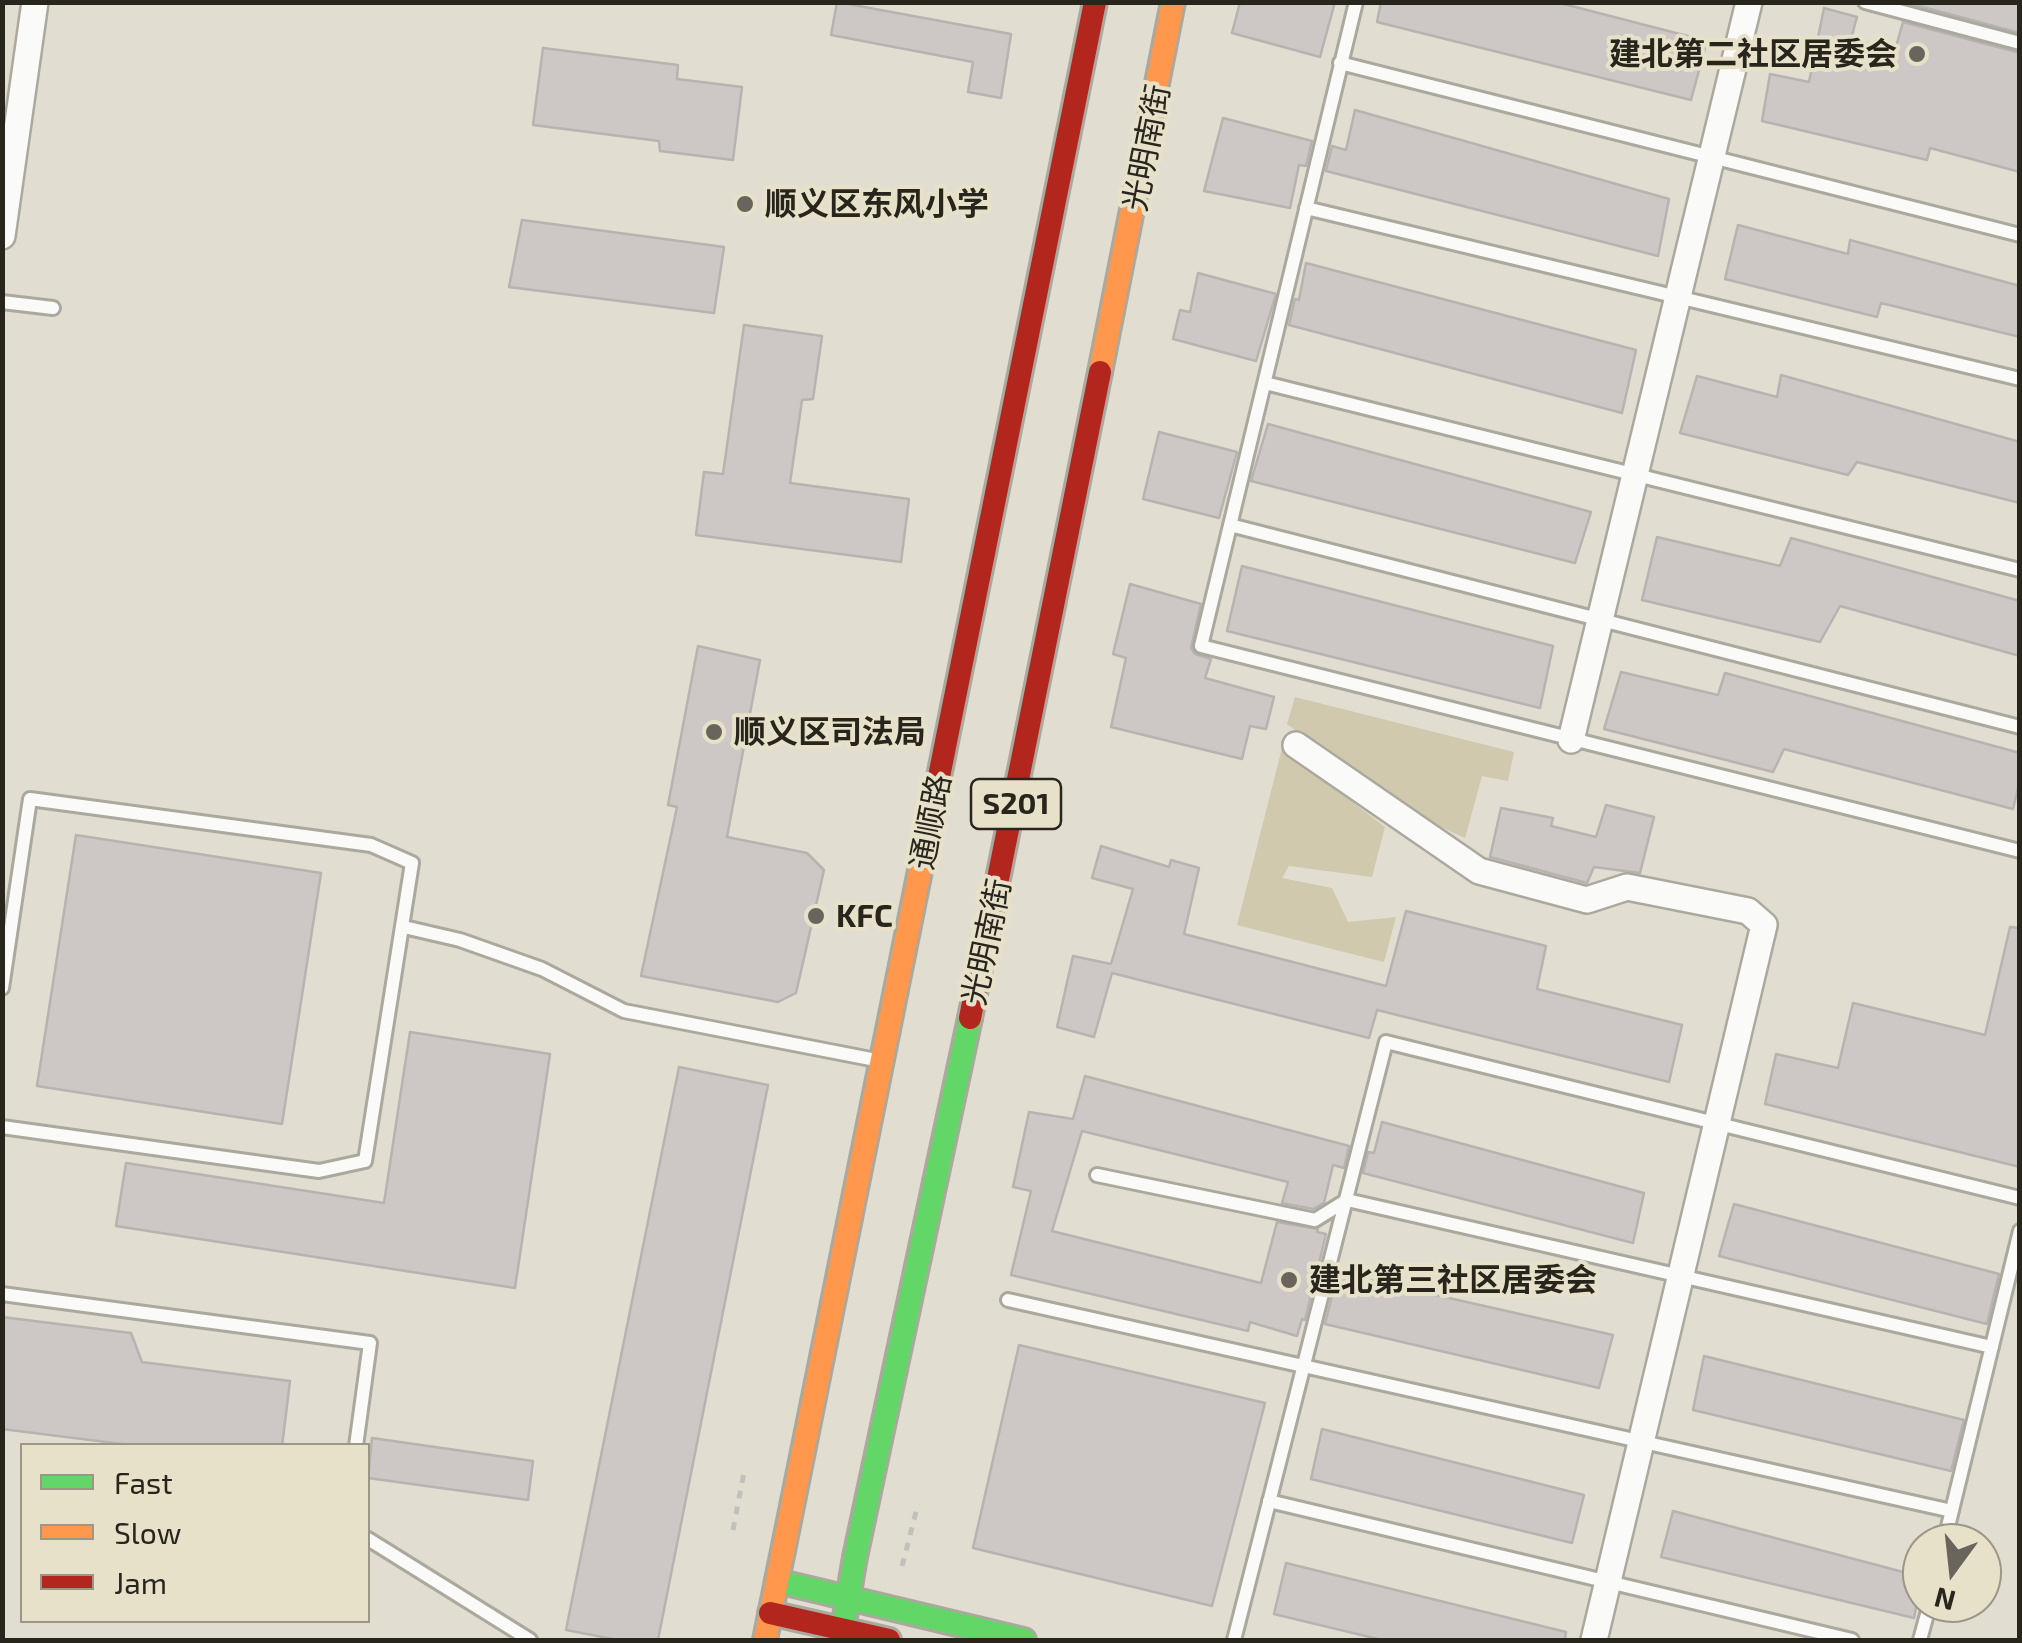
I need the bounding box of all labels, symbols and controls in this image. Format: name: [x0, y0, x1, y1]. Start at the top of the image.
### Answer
place label: 建北第二社区居委会: [1609, 35, 1897, 73]
marker: 建北第二社区居委会: [1906, 43, 1928, 65]
street label: 光明南街: [1116, 82, 1178, 214]
place label: 顺义区东风小学: [765, 185, 989, 223]
marker: 顺义区东风小学: [734, 193, 756, 215]
place label: 顺义区司法局: [734, 713, 926, 751]
marker: 顺义区司法局: [703, 721, 725, 743]
street label: 通顺路: [903, 771, 959, 873]
road number: S201: [971, 779, 1061, 829]
street label: 光明南街: [955, 875, 1019, 1009]
place label: KFC: [836, 897, 893, 935]
marker: KFC: [805, 905, 827, 927]
place label: 建北第三社区居委会: [1309, 1261, 1597, 1299]
marker: 建北第三社区居委会: [1278, 1269, 1300, 1291]
legend: [20, 1443, 370, 1623]
text: Fast: [114, 1464, 173, 1500]
text: Slow: [114, 1514, 181, 1550]
north arrow: [1902, 1523, 2002, 1623]
text: Jam: [114, 1564, 167, 1600]
text: N: [1931, 1581, 1959, 1619]

